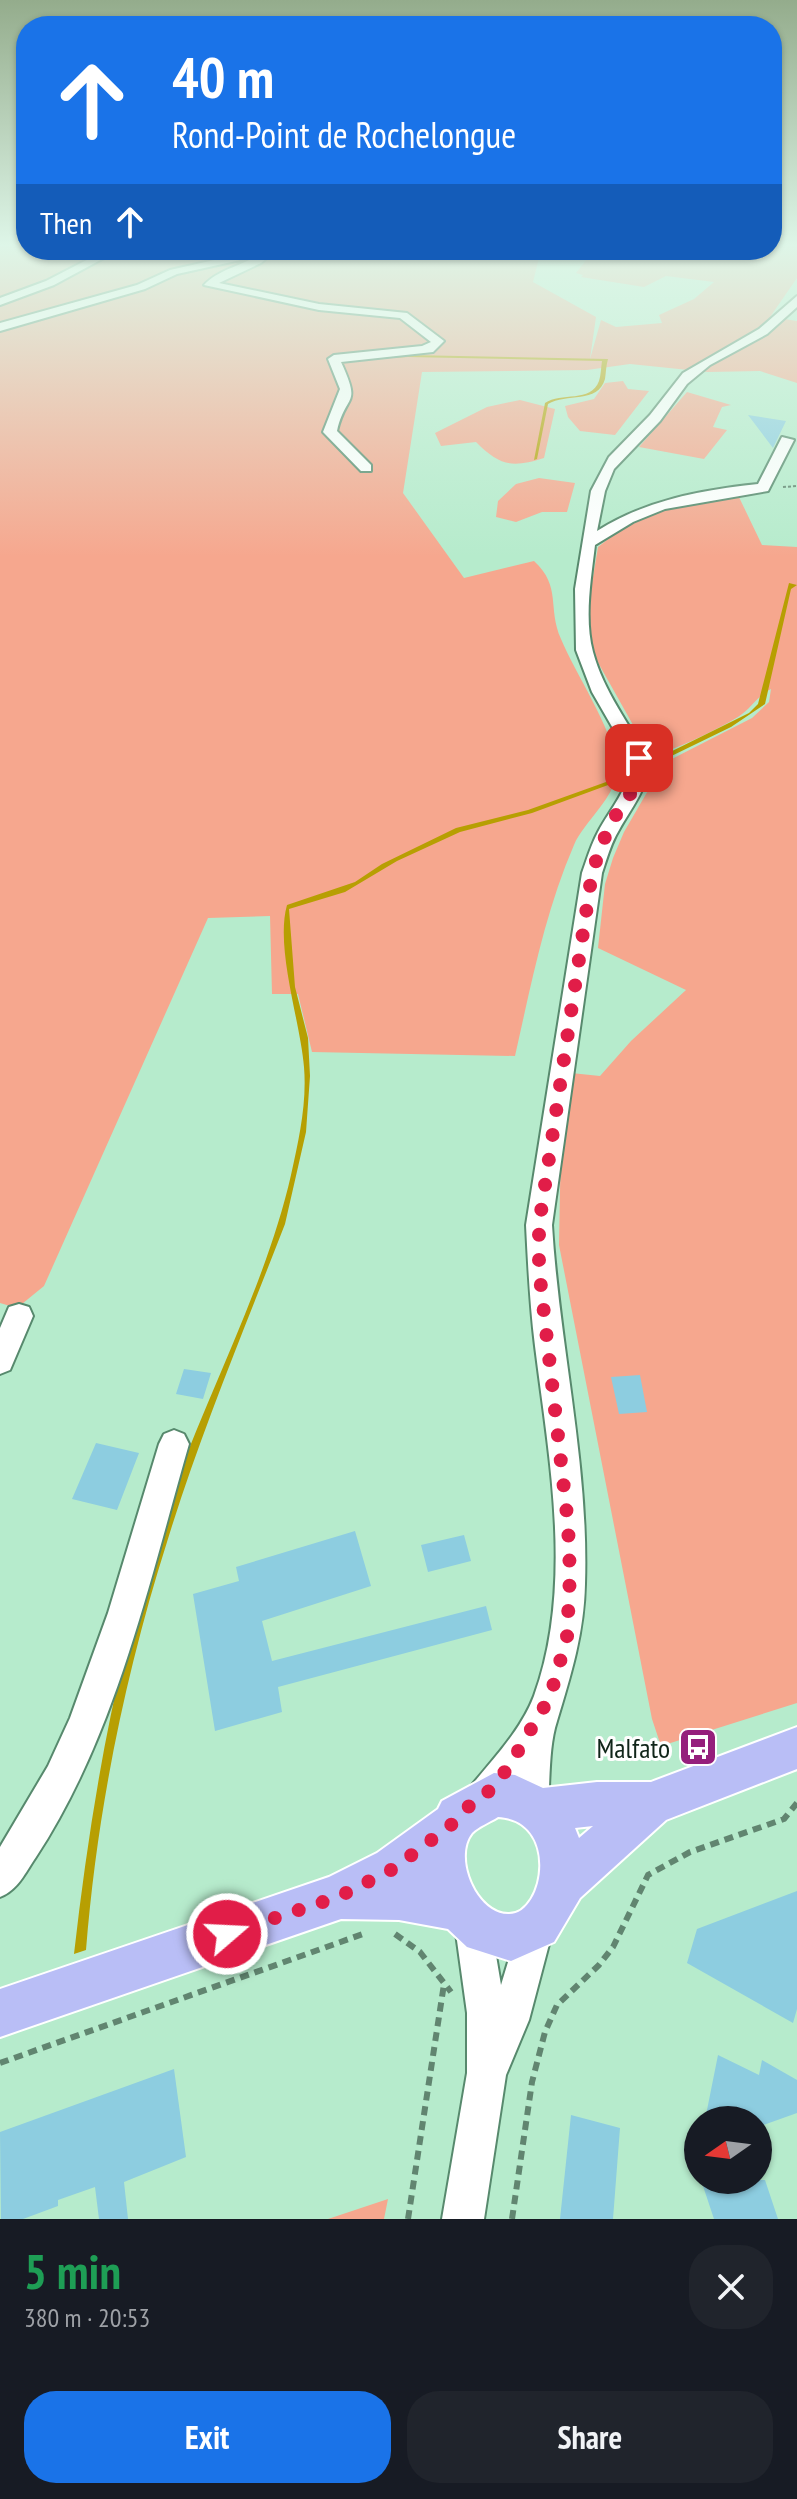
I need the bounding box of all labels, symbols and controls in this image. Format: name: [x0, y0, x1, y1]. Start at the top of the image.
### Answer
text: 40 m: [172, 41, 274, 113]
icon: ahead: [40, 48, 144, 152]
text: Rond-Point de Rochelongue: [172, 111, 516, 158]
icon: ahead: [108, 200, 152, 244]
text: Then: [40, 203, 92, 242]
pin: [605, 724, 673, 792]
icon: arrive: [617, 736, 661, 780]
bus stop icon: Malfato: [677, 1726, 719, 1768]
place label: Malfato: [596, 1729, 670, 1766]
position arrow: [185, 1892, 269, 1976]
north arrow: [684, 2106, 772, 2194]
map controls: [684, 2106, 772, 2194]
text: 5 min: [24, 2240, 121, 2302]
button: close: [689, 2245, 773, 2329]
text: 380 m · 20:53: [24, 2301, 150, 2334]
button: Exit: [24, 2391, 391, 2483]
button: Share: [407, 2391, 773, 2483]

